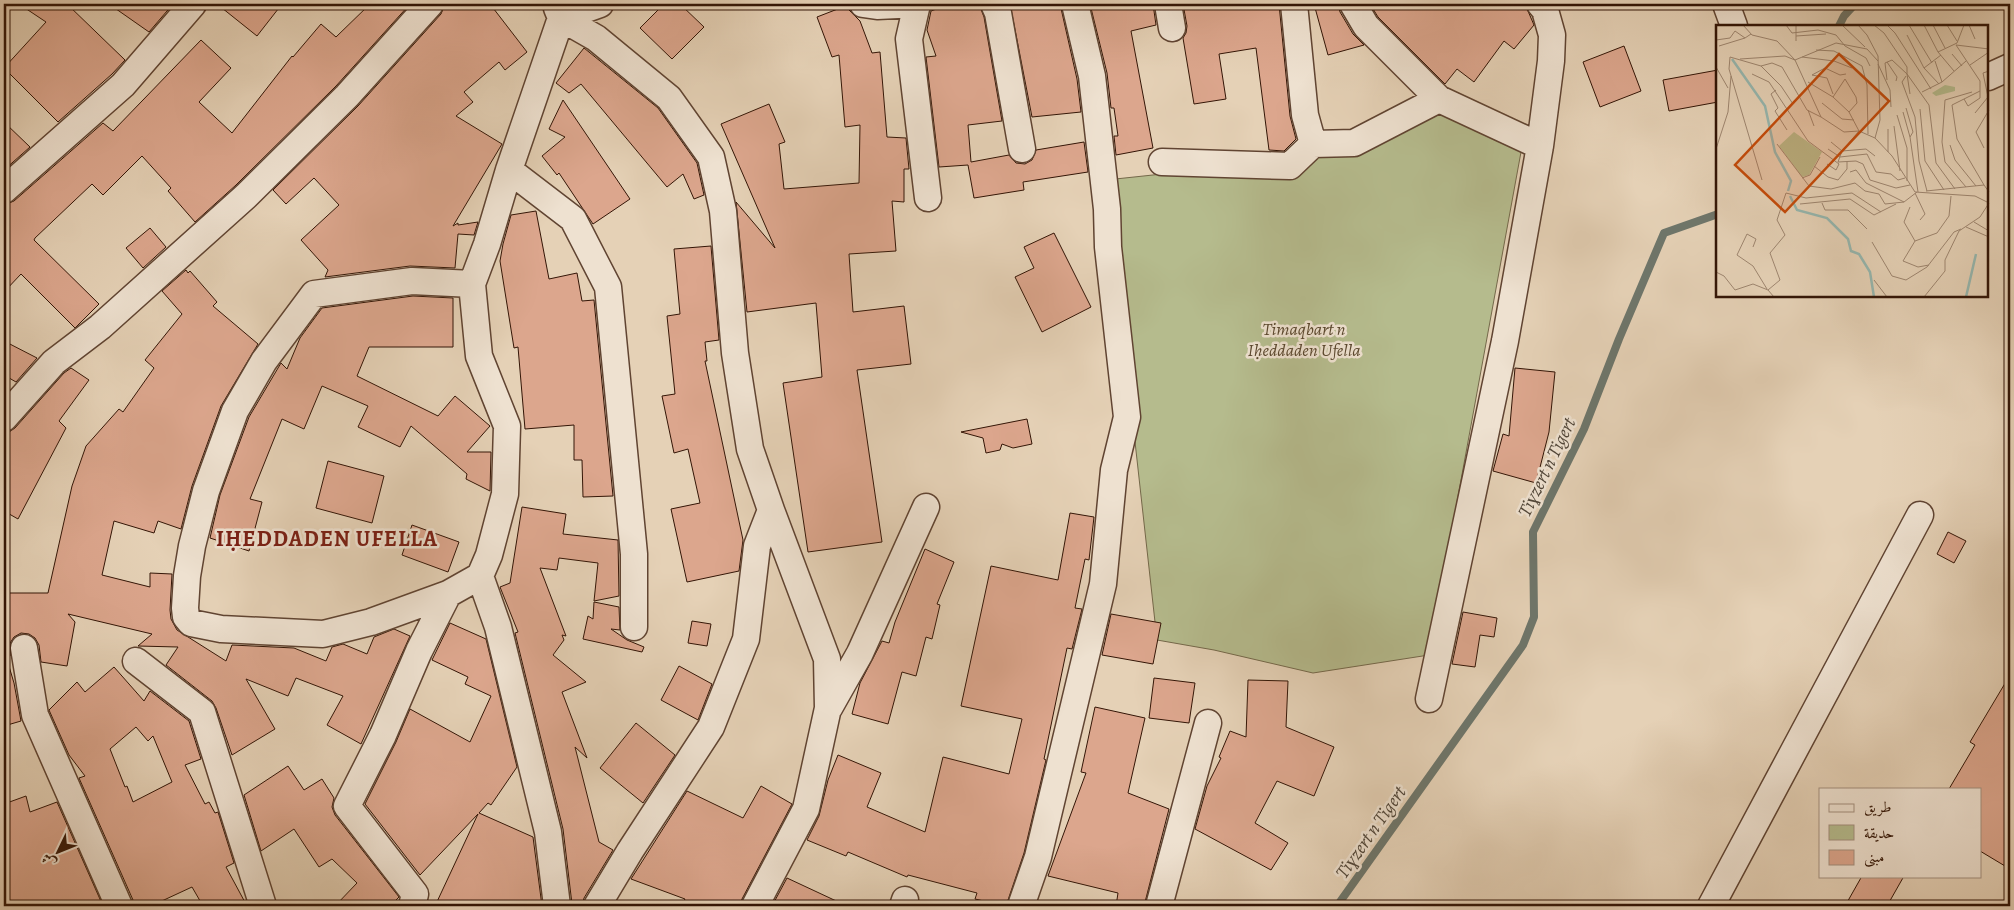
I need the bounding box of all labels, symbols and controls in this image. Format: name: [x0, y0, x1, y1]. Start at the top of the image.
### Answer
inset map: [1716, 25, 1989, 298]
park label: Timaqbart n Iḥeddaden Ufella: [1247, 317, 1361, 362]
water label: Tiɣzert n Tigert: [1512, 412, 1583, 521]
district label: IḤEDDADEN UFELLA: [216, 524, 438, 554]
water label: Tiɣzert n Tigert: [1329, 780, 1413, 884]
legend: [1819, 788, 1982, 878]
text: طريق: [1864, 797, 1891, 817]
text: حديقة: [1864, 823, 1894, 843]
north arrow: [32, 828, 82, 878]
text: مبنى: [1864, 847, 1884, 868]
text: ش: [37, 849, 61, 872]

